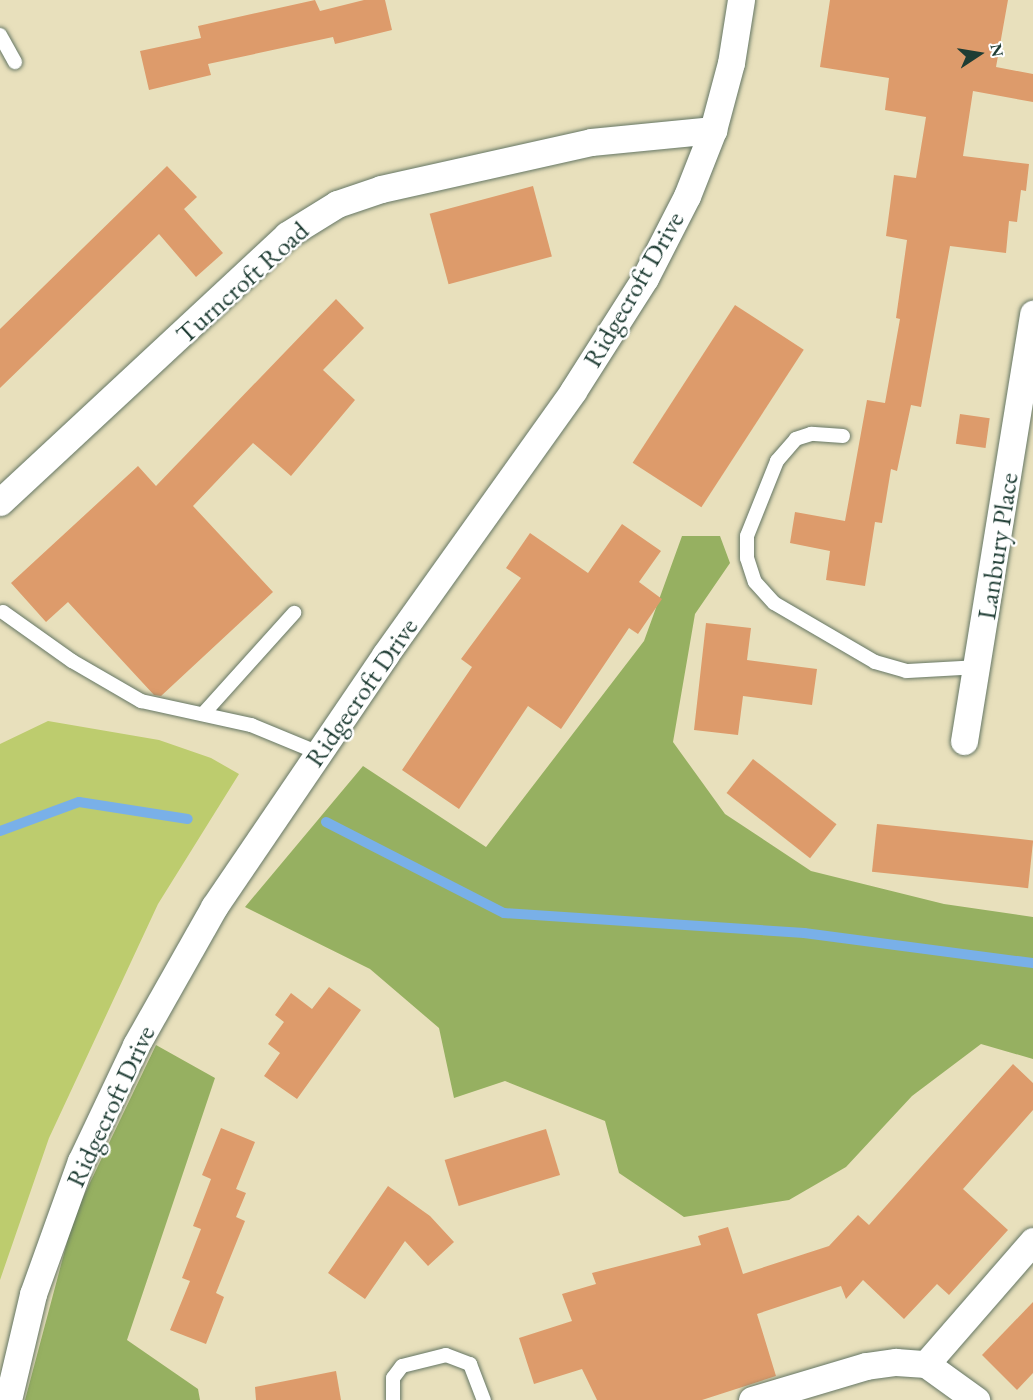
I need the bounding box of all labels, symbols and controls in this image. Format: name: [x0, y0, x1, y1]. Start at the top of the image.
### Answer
north arrow: [949, 24, 1009, 84]
text: N: [985, 42, 1009, 59]
street label: Ridgecroft Drive: [575, 205, 691, 373]
street label: Turncroft Road: [169, 214, 315, 350]
street label: Lanbury Place: [969, 470, 1025, 622]
street label: Ridgecroft Drive: [298, 611, 424, 773]
street label: Ridgecroft Drive: [58, 1020, 162, 1192]

